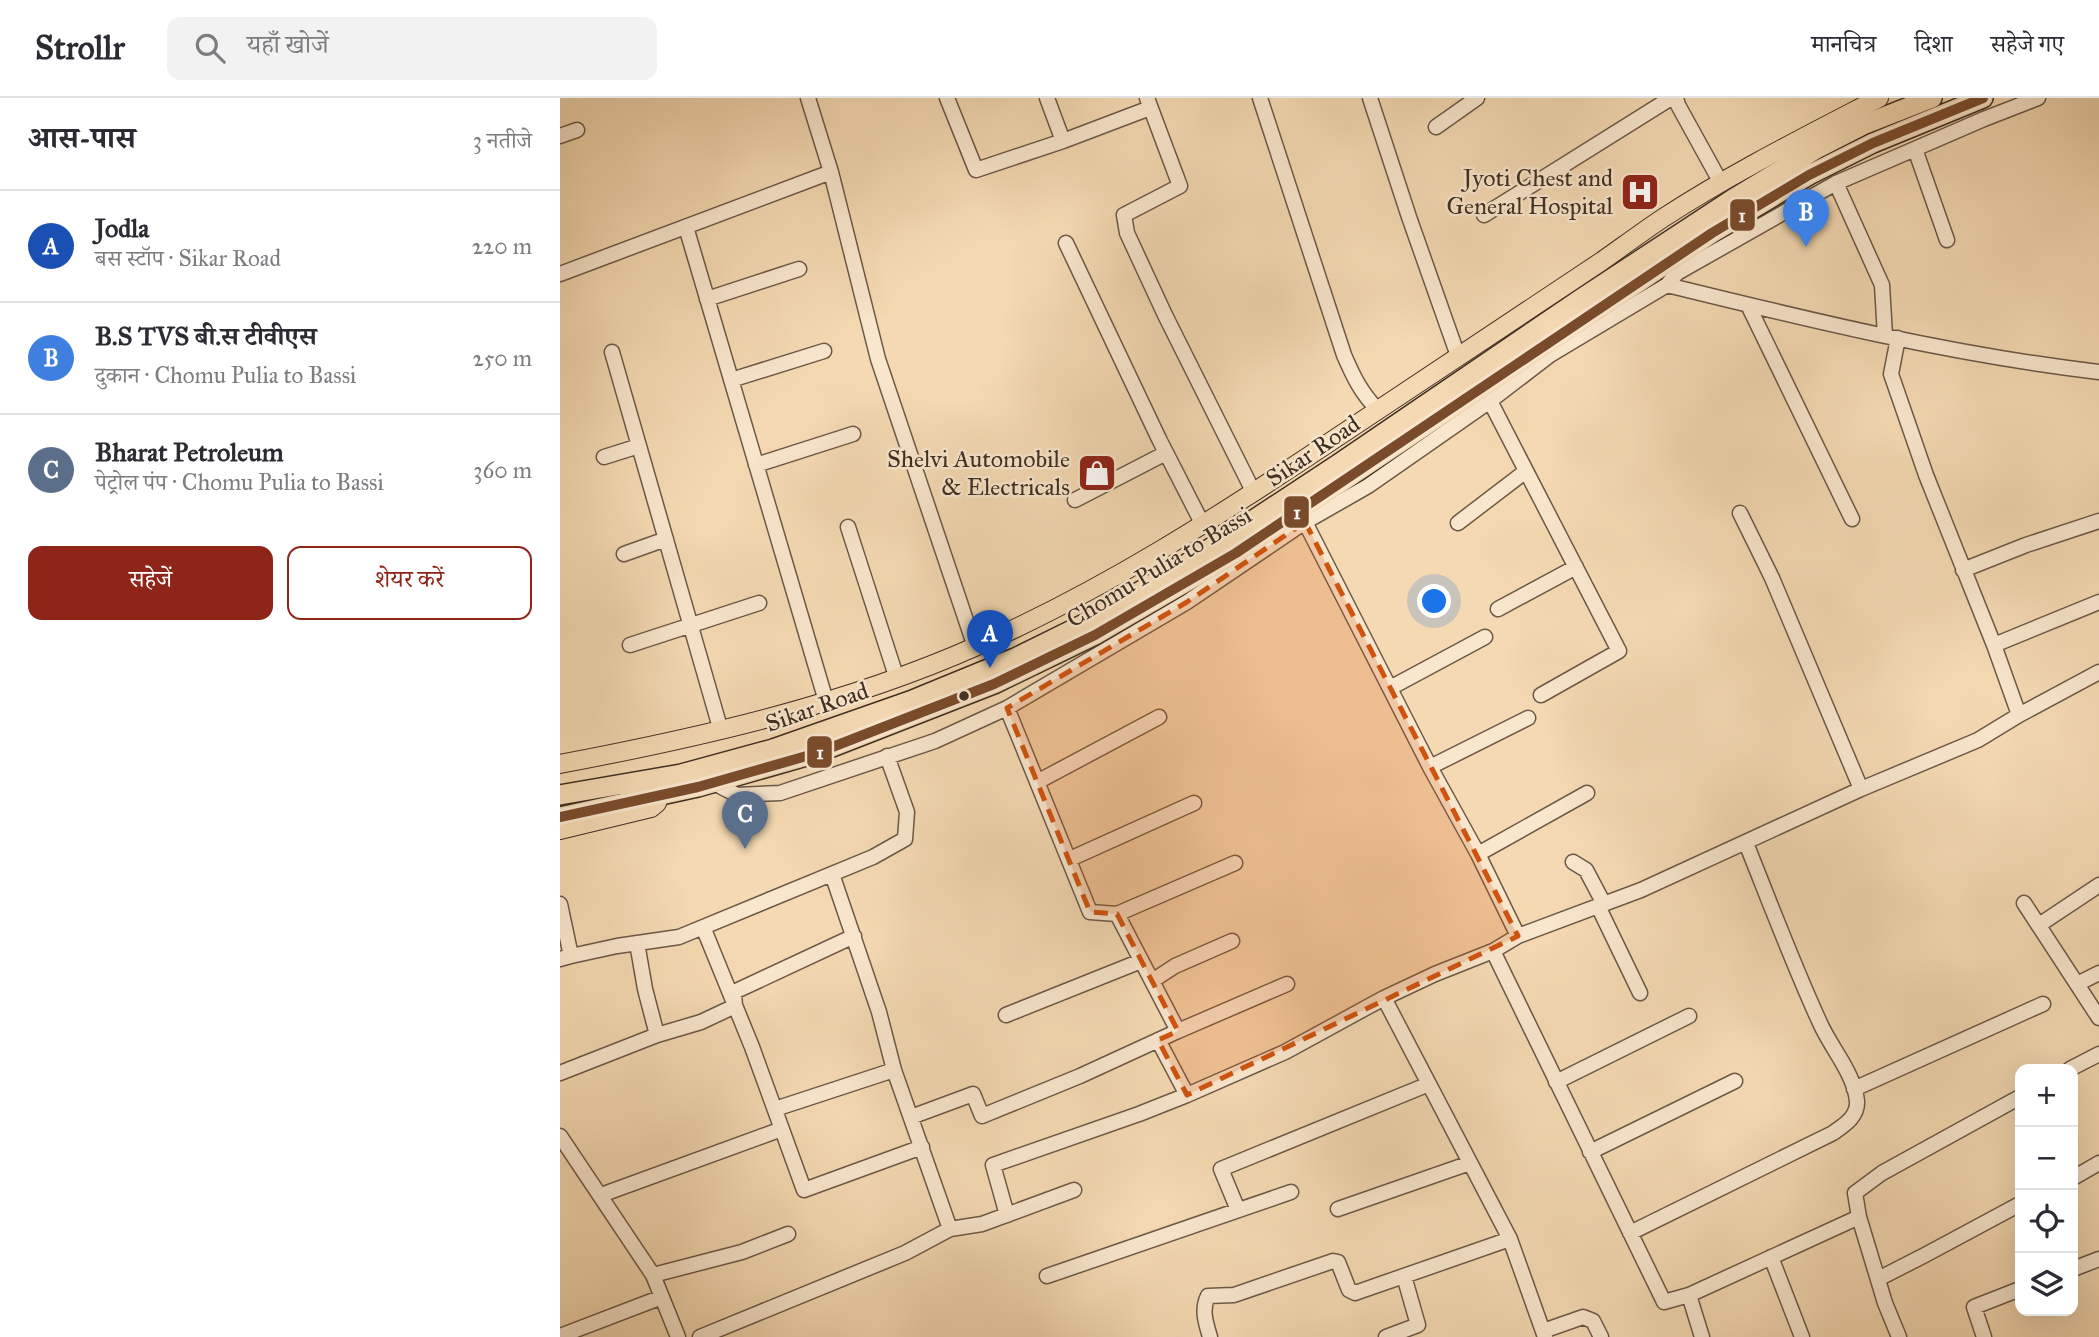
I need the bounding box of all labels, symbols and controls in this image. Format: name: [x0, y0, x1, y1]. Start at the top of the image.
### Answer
search box: [167, 17, 657, 80]
text: Strollr: [35, 28, 125, 68]
text: यहाँ खोजें: [247, 28, 329, 60]
icon: search: [191, 29, 229, 67]
text: मानचित्र: [1811, 29, 1876, 59]
text: दिशा: [1914, 29, 1953, 59]
text: सहेजे गए: [1991, 29, 2064, 59]
text: आस-पास: [28, 120, 136, 156]
text: 3 नतीजे: [473, 126, 532, 154]
place label: Jyoti Chest and General Hospital: [1447, 163, 1614, 221]
hospital icon: Jyoti Chest and General Hospital: [1619, 171, 1661, 213]
pin: B: [1783, 189, 1829, 247]
line badge: 1: [1729, 198, 1756, 232]
text: 1: [1738, 204, 1746, 227]
text: Jodla: [95, 212, 149, 244]
text: A: [43, 232, 59, 260]
text: 220 m: [472, 232, 532, 260]
text: बस स्टॉप · Sikar Road: [95, 244, 281, 272]
text: B.S TVS बी.स टीवीएस: [95, 320, 317, 352]
text: B: [43, 344, 59, 372]
text: 250 m: [472, 344, 532, 372]
text: दुकान · Chomu Pulia to Bassi: [95, 361, 356, 389]
street label: Sikar Road: [1260, 409, 1366, 493]
text: Bharat Petroleum: [95, 436, 284, 468]
place label: Shelvi Automobile & Electricals: [887, 444, 1070, 502]
shop icon: Shelvi Automobile & Electricals: [1076, 452, 1118, 494]
text: C: [43, 456, 59, 484]
text: 360 m: [473, 456, 532, 484]
text: पेट्रोल पंप · Chomu Pulia to Bassi: [95, 468, 384, 496]
line badge: 1: [1283, 495, 1310, 529]
street label: Chomu Pulia to Bassi: [1061, 500, 1257, 634]
text: 1: [1293, 501, 1301, 524]
button: सहेजें: [28, 546, 273, 620]
button: शेयर करें: [287, 546, 532, 620]
your location: [1417, 584, 1451, 618]
pin: A: [967, 610, 1013, 668]
street label: Sikar Road: [762, 675, 872, 739]
unlabelled marker: [957, 689, 971, 703]
line badge: 1: [806, 735, 833, 769]
text: 1: [816, 741, 824, 764]
pin: C: [722, 791, 768, 849]
map controls: [2015, 1064, 2078, 1316]
button: +: [2015, 1064, 2078, 1127]
button: −: [2015, 1127, 2078, 1190]
button: locate: [2015, 1190, 2078, 1253]
button: layers: [2015, 1253, 2078, 1316]

